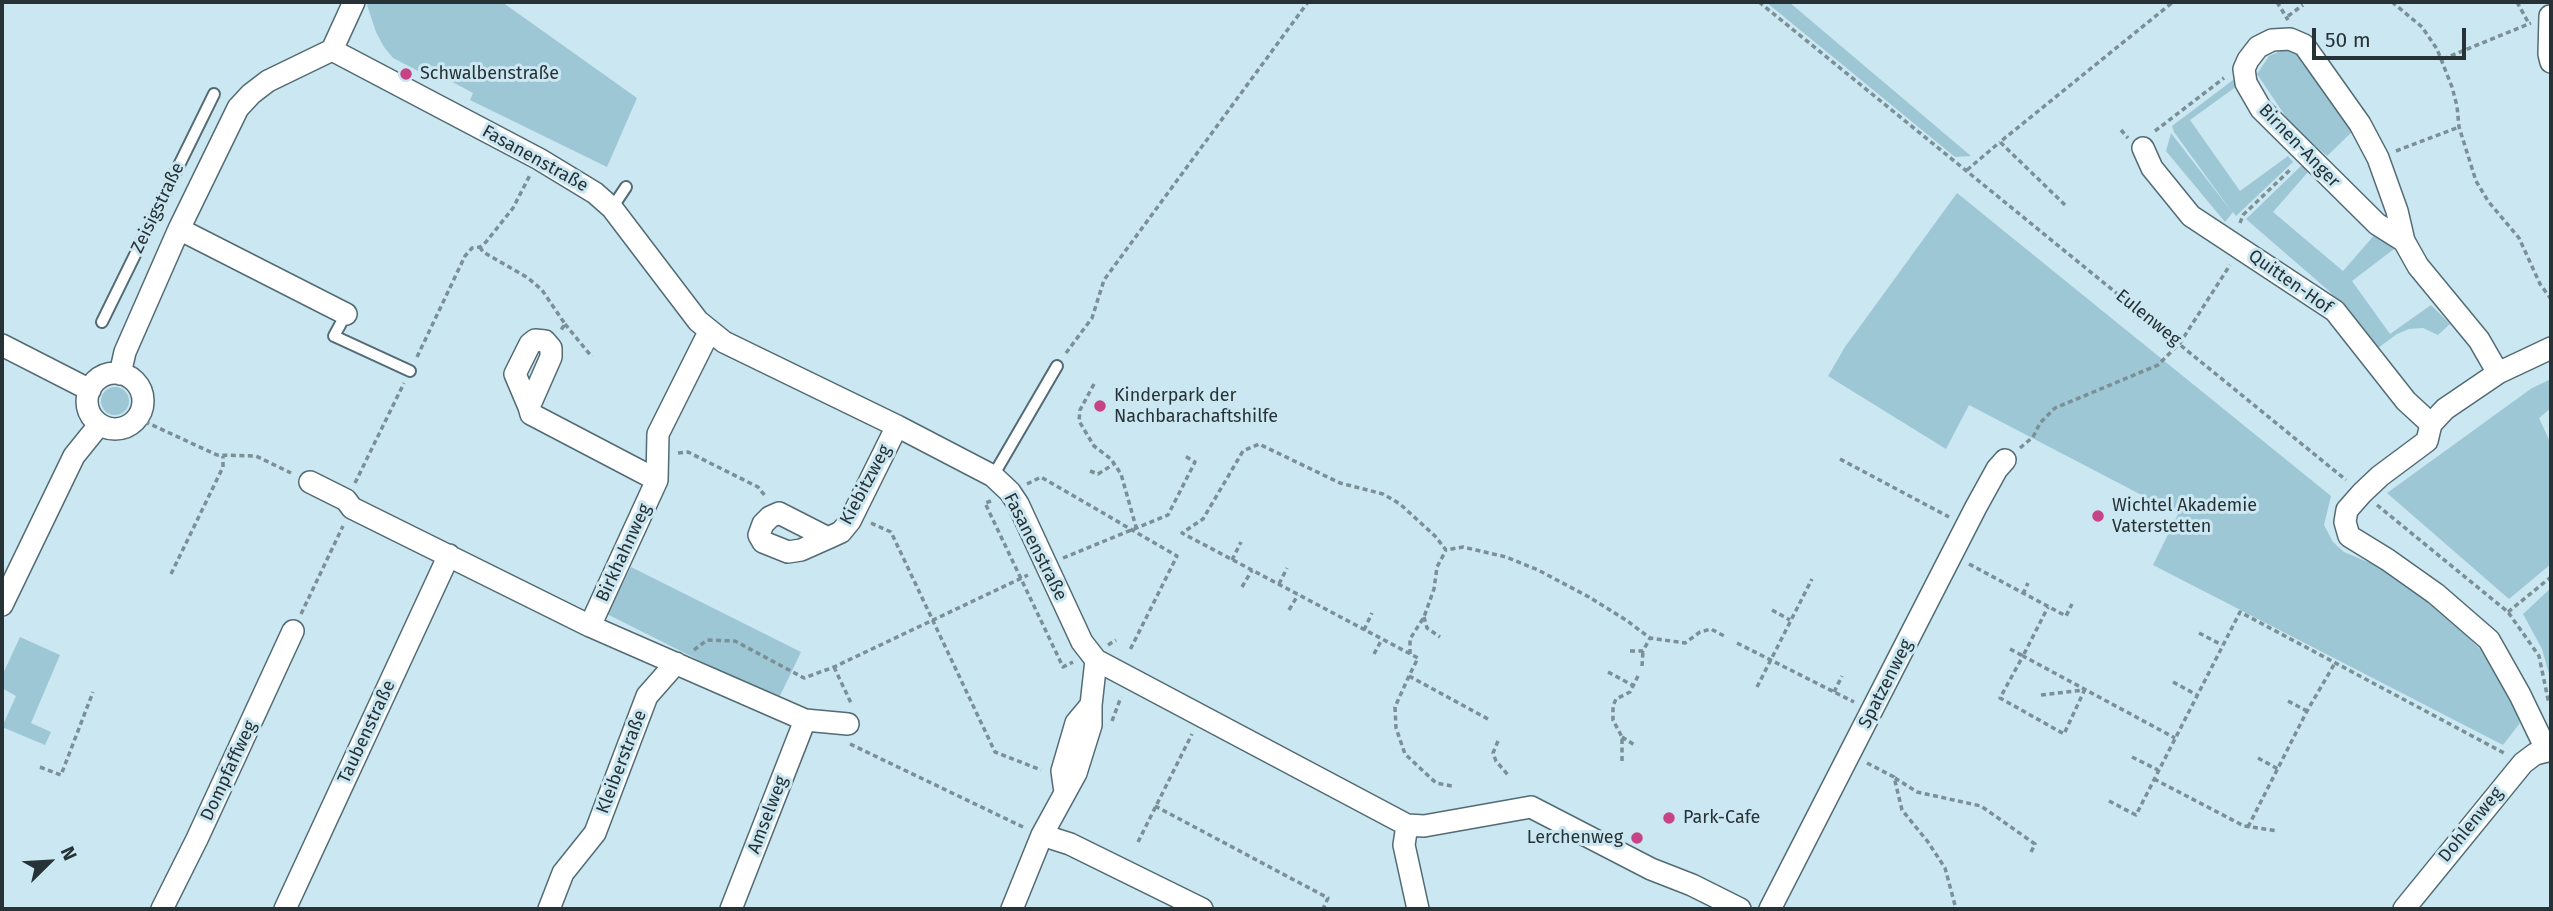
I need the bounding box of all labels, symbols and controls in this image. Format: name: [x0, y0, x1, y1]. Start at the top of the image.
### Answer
scale bar: [2315, 14, 2469, 58]
text: 50 m: [2325, 27, 2371, 53]
place label: Schwalbenstraße: [420, 63, 559, 85]
marker: Schwalbenstraße: [398, 66, 414, 82]
street label: Birnen-Anger: [2254, 100, 2344, 192]
street label: Fasanenstraße: [478, 121, 592, 197]
street label: Zeisigstraße: [127, 159, 189, 257]
street label: Quitten-Hof: [2244, 245, 2336, 319]
street label: Eulenweg: [2111, 285, 2185, 351]
place label: Kinderpark der Nachbarachaftshilfe: [1114, 385, 1278, 428]
marker: Kinderpark der Nachbarachaftshilfe: [1092, 398, 1108, 414]
street label: Kiebitzweg: [836, 441, 896, 529]
street label: Fasanenstraße: [999, 490, 1071, 604]
place label: Wichtel Akademie Vaterstetten: [2112, 495, 2257, 538]
street label: Birkhahnweg: [592, 501, 656, 605]
marker: Wichtel Akademie Vaterstetten: [2090, 508, 2106, 524]
street label: Spatzenweg: [1854, 636, 1918, 732]
street label: Taubenstraße: [334, 677, 400, 787]
street label: Kleiberstraße: [592, 707, 652, 817]
street label: Dompfaffweg: [196, 718, 262, 824]
street label: Amselweg: [743, 773, 793, 857]
street label: Dohlenweg: [2434, 783, 2508, 867]
place label: Park-Cafe: [1683, 807, 1760, 829]
marker: Park-Cafe: [1661, 810, 1677, 826]
north arrow: [14, 827, 84, 897]
place label: Lerchenweg: [1527, 827, 1623, 849]
marker: Lerchenweg: [1629, 830, 1645, 846]
text: N: [56, 843, 82, 864]

